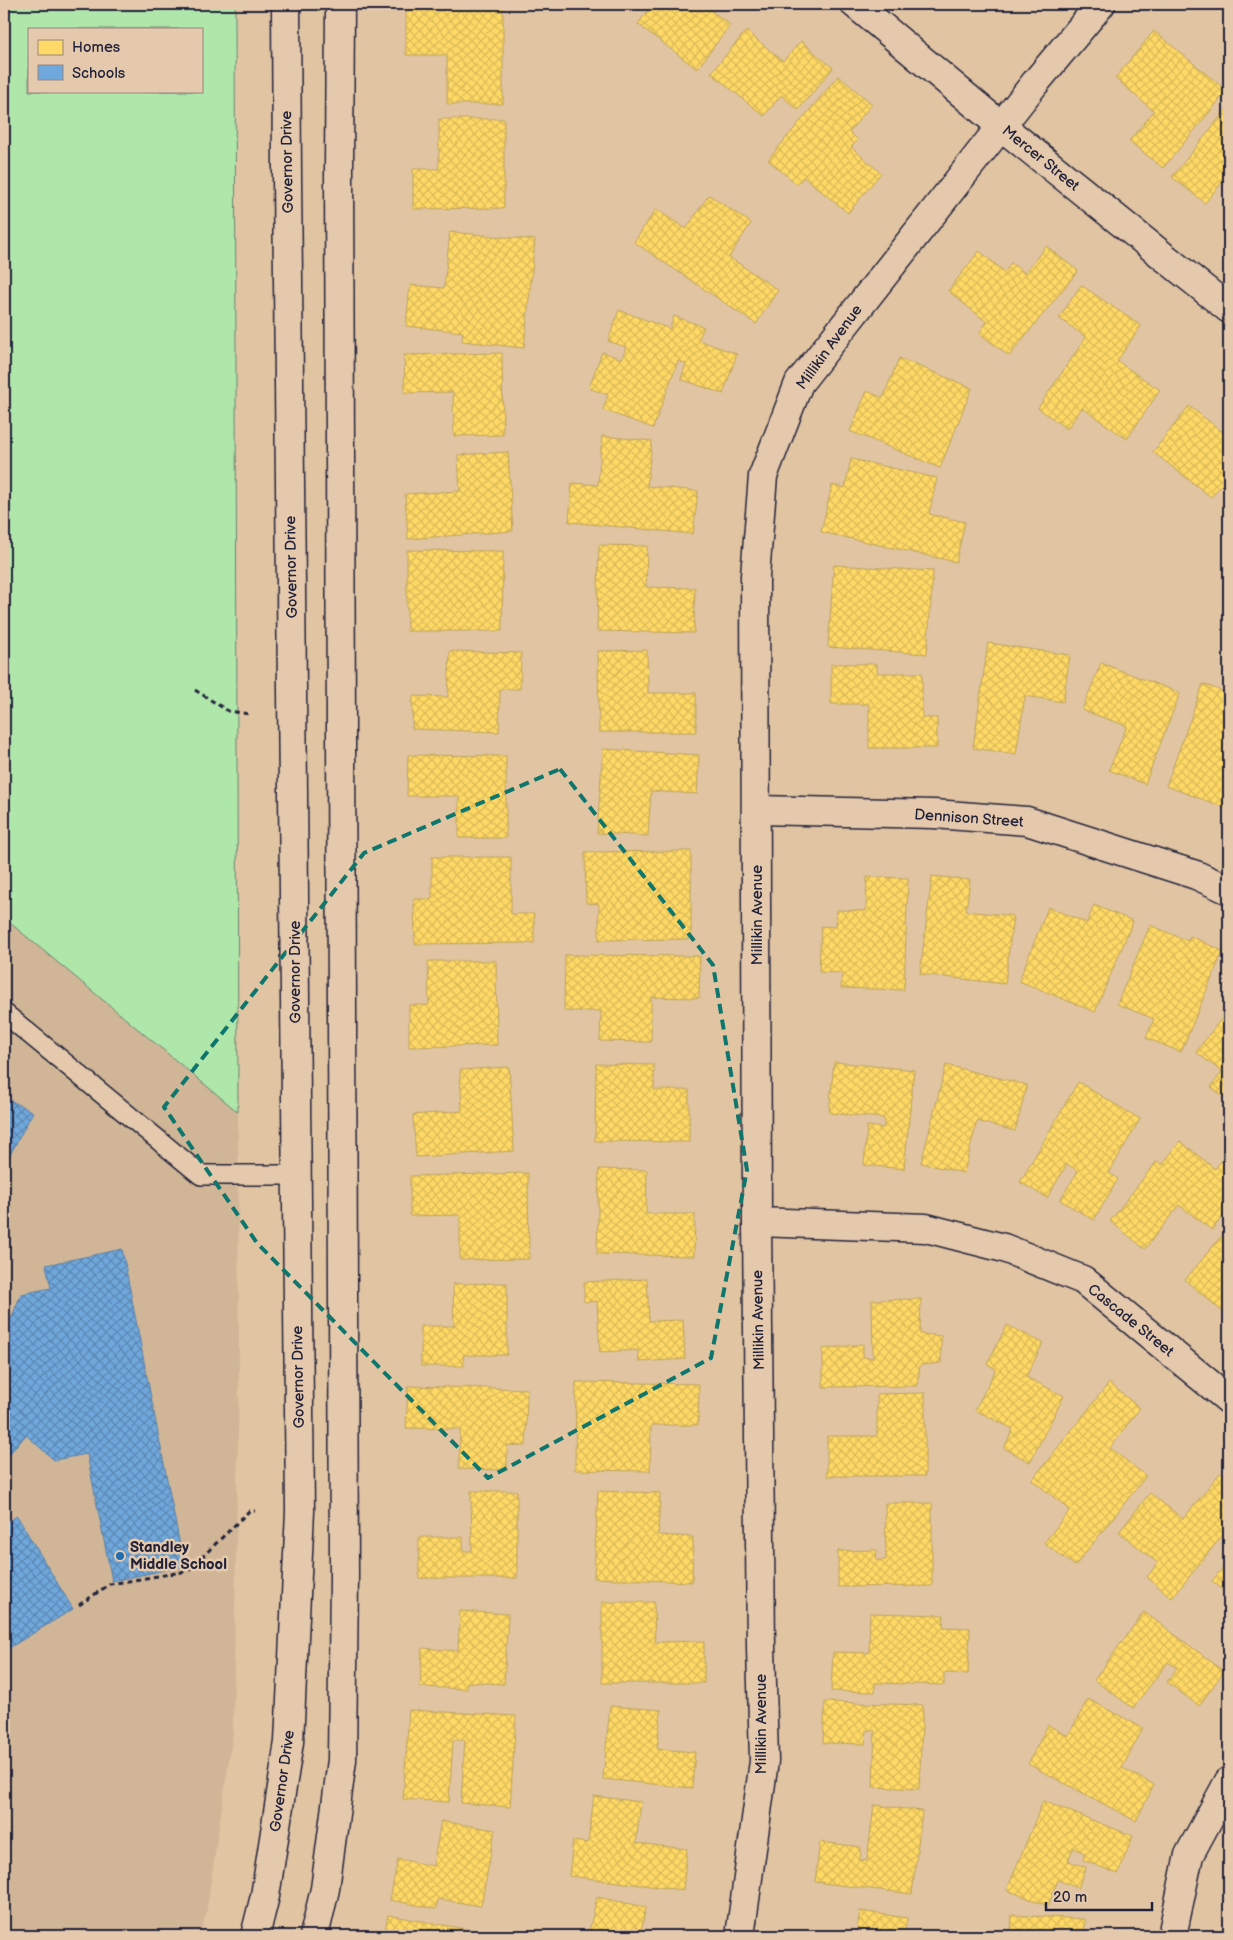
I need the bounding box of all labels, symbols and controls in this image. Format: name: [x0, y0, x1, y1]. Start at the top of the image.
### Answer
legend: [28, 28, 202, 92]
text: Homes: [72, 38, 121, 57]
text: Schools: [72, 64, 126, 83]
street label: Governor Drive: [277, 110, 298, 214]
street label: Mercer Street: [998, 121, 1084, 196]
street label: Millikin Avenue: [792, 301, 867, 393]
street label: Governor Drive: [281, 515, 302, 619]
street label: Dennison Street: [914, 805, 1025, 832]
street label: Millikin Avenue: [748, 865, 767, 965]
street label: Governor Drive: [286, 921, 305, 1023]
street label: Millikin Avenue: [748, 1270, 769, 1370]
street label: Cascade Street: [1084, 1280, 1178, 1361]
street label: Governor Drive: [288, 1325, 309, 1429]
place label: Standley Middle School: [130, 1538, 227, 1574]
marker: Standley Middle School: [114, 1550, 126, 1562]
street label: Millikin Avenue: [752, 1674, 771, 1774]
street label: Governor Drive: [266, 1729, 299, 1833]
scale bar: [1046, 1880, 1152, 1912]
text: 20 m: [1053, 1888, 1087, 1907]

